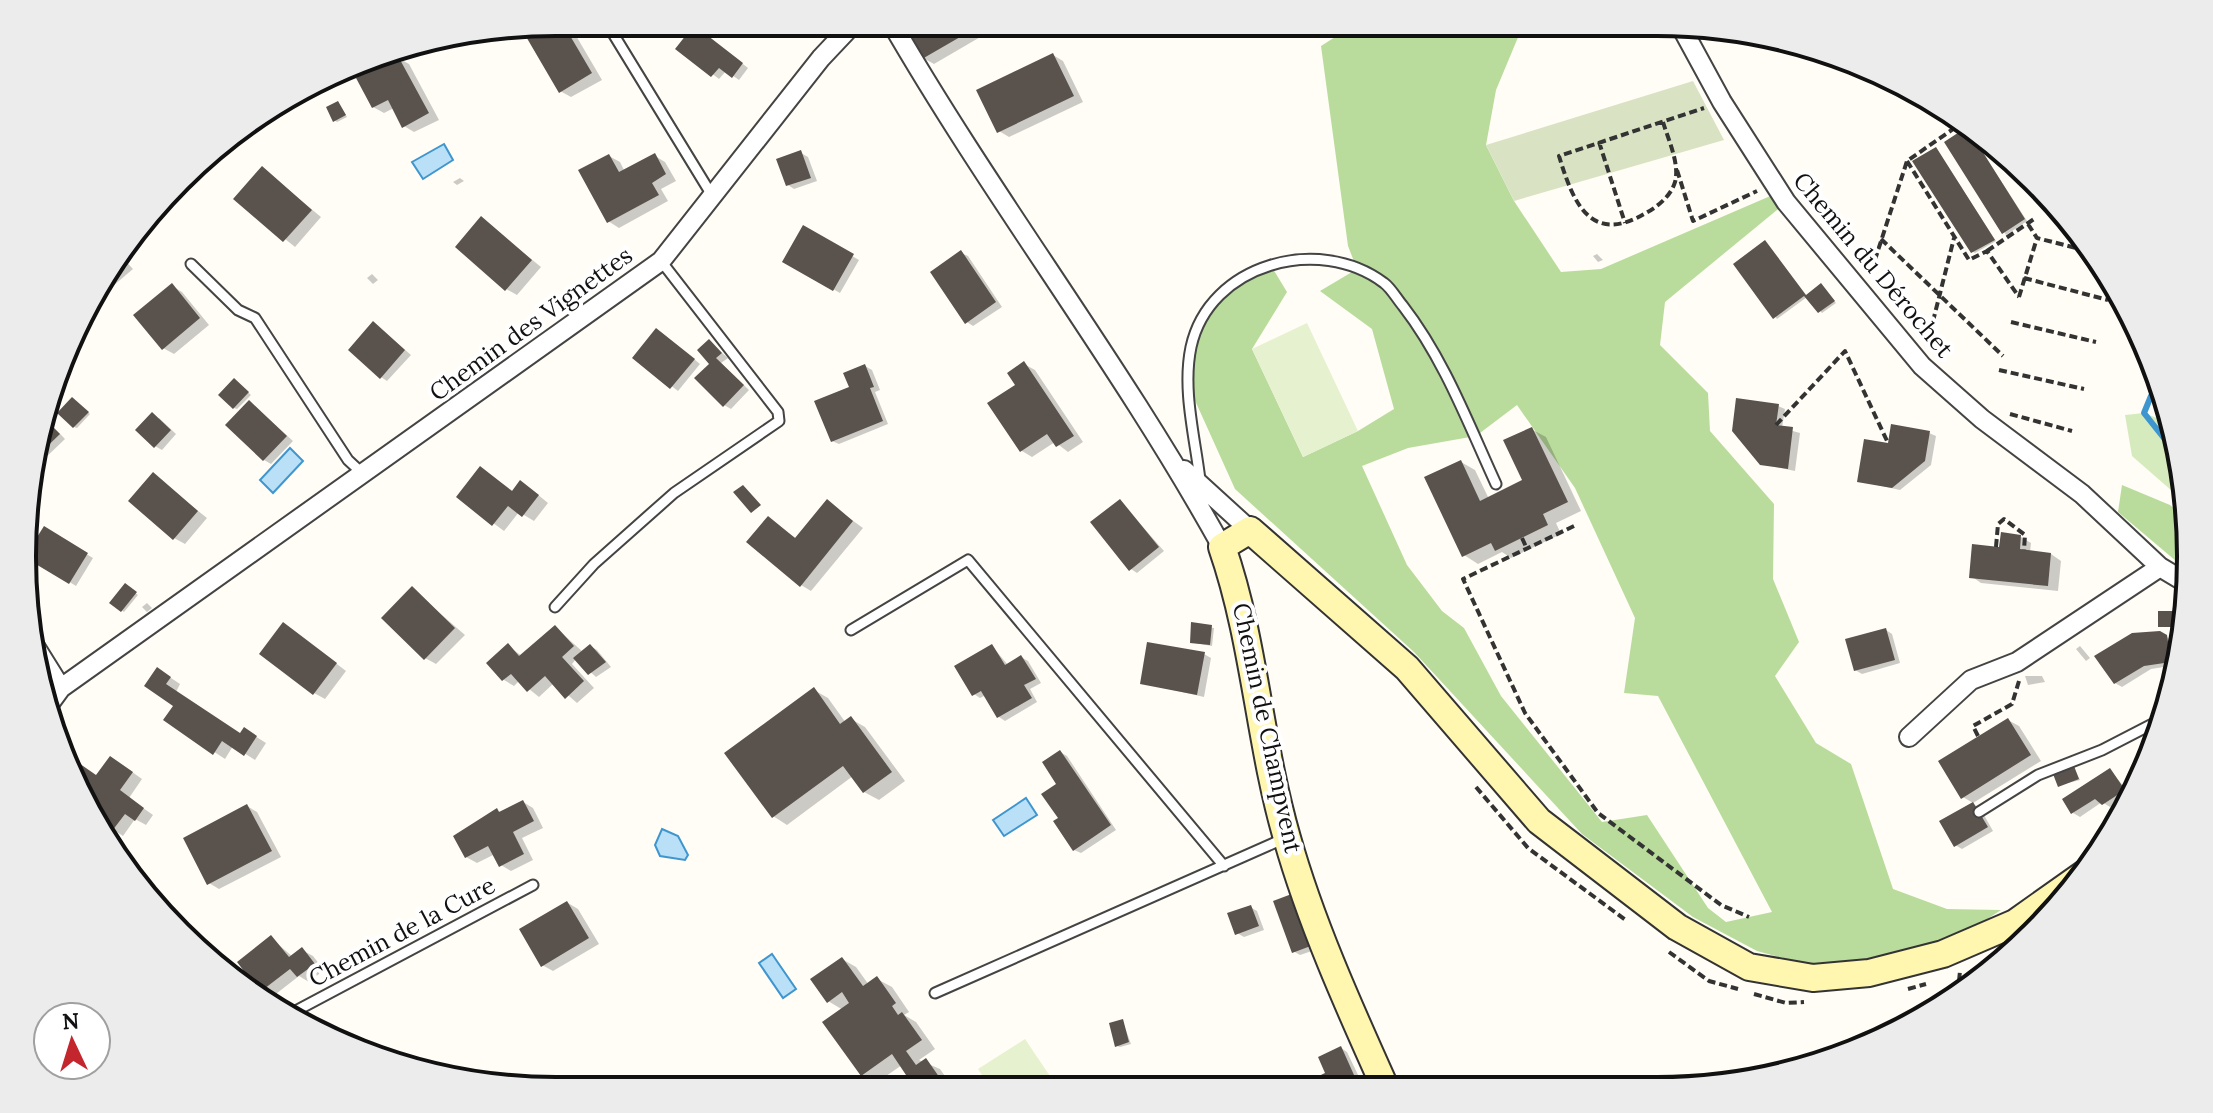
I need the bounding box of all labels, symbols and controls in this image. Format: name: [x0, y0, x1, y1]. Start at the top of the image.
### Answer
street label: Chemin du Dérochet: [1787, 166, 1960, 364]
street label: Chemin des Vignettes: [423, 239, 638, 408]
street label: Chemin de Champvent: [1226, 600, 1309, 856]
street label: Chemin de la Cure: [303, 869, 500, 994]
north arrow: [32, 1001, 112, 1081]
text: N: [61, 1006, 80, 1036]

